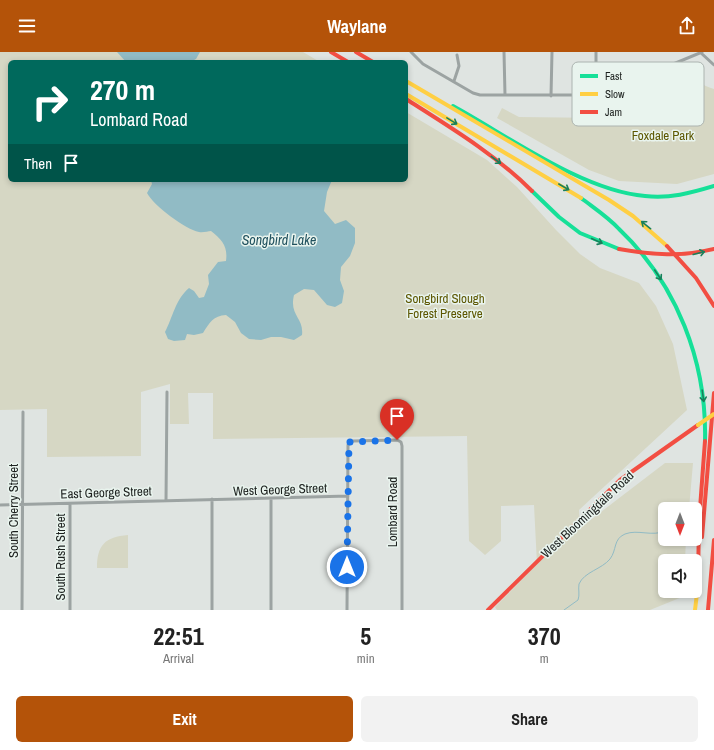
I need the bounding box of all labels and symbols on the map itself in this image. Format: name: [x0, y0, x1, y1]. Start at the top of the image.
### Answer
legend: [572, 62, 704, 126]
text: Fast: [605, 69, 623, 83]
text: Slow: [605, 87, 625, 101]
text: Jam: [605, 105, 622, 119]
one-way arrow: [446, 117, 457, 125]
park label: Foxdale Park: [632, 127, 695, 144]
one-way arrow: [491, 156, 502, 164]
one-way arrow: [558, 184, 570, 192]
one-way arrow: [640, 221, 651, 230]
water label: Songbird Lake: [242, 231, 316, 249]
one-way arrow: [590, 238, 602, 245]
one-way arrow: [692, 249, 705, 256]
one-way arrow: [654, 269, 662, 280]
park label: Songbird Slough Forest Preserve: [405, 290, 485, 322]
one-way arrow: [699, 389, 707, 402]
pin: [380, 399, 414, 440]
street label: South Cherry Street: [5, 464, 22, 558]
street label: West Bloomingdale Road: [537, 467, 637, 562]
street label: Lombard Road: [384, 477, 401, 547]
street label: West George Street: [233, 479, 327, 500]
street label: East George Street: [60, 482, 152, 503]
north arrow: [658, 502, 702, 546]
street label: South Rush Street: [52, 513, 69, 601]
position arrow: [326, 546, 368, 588]

